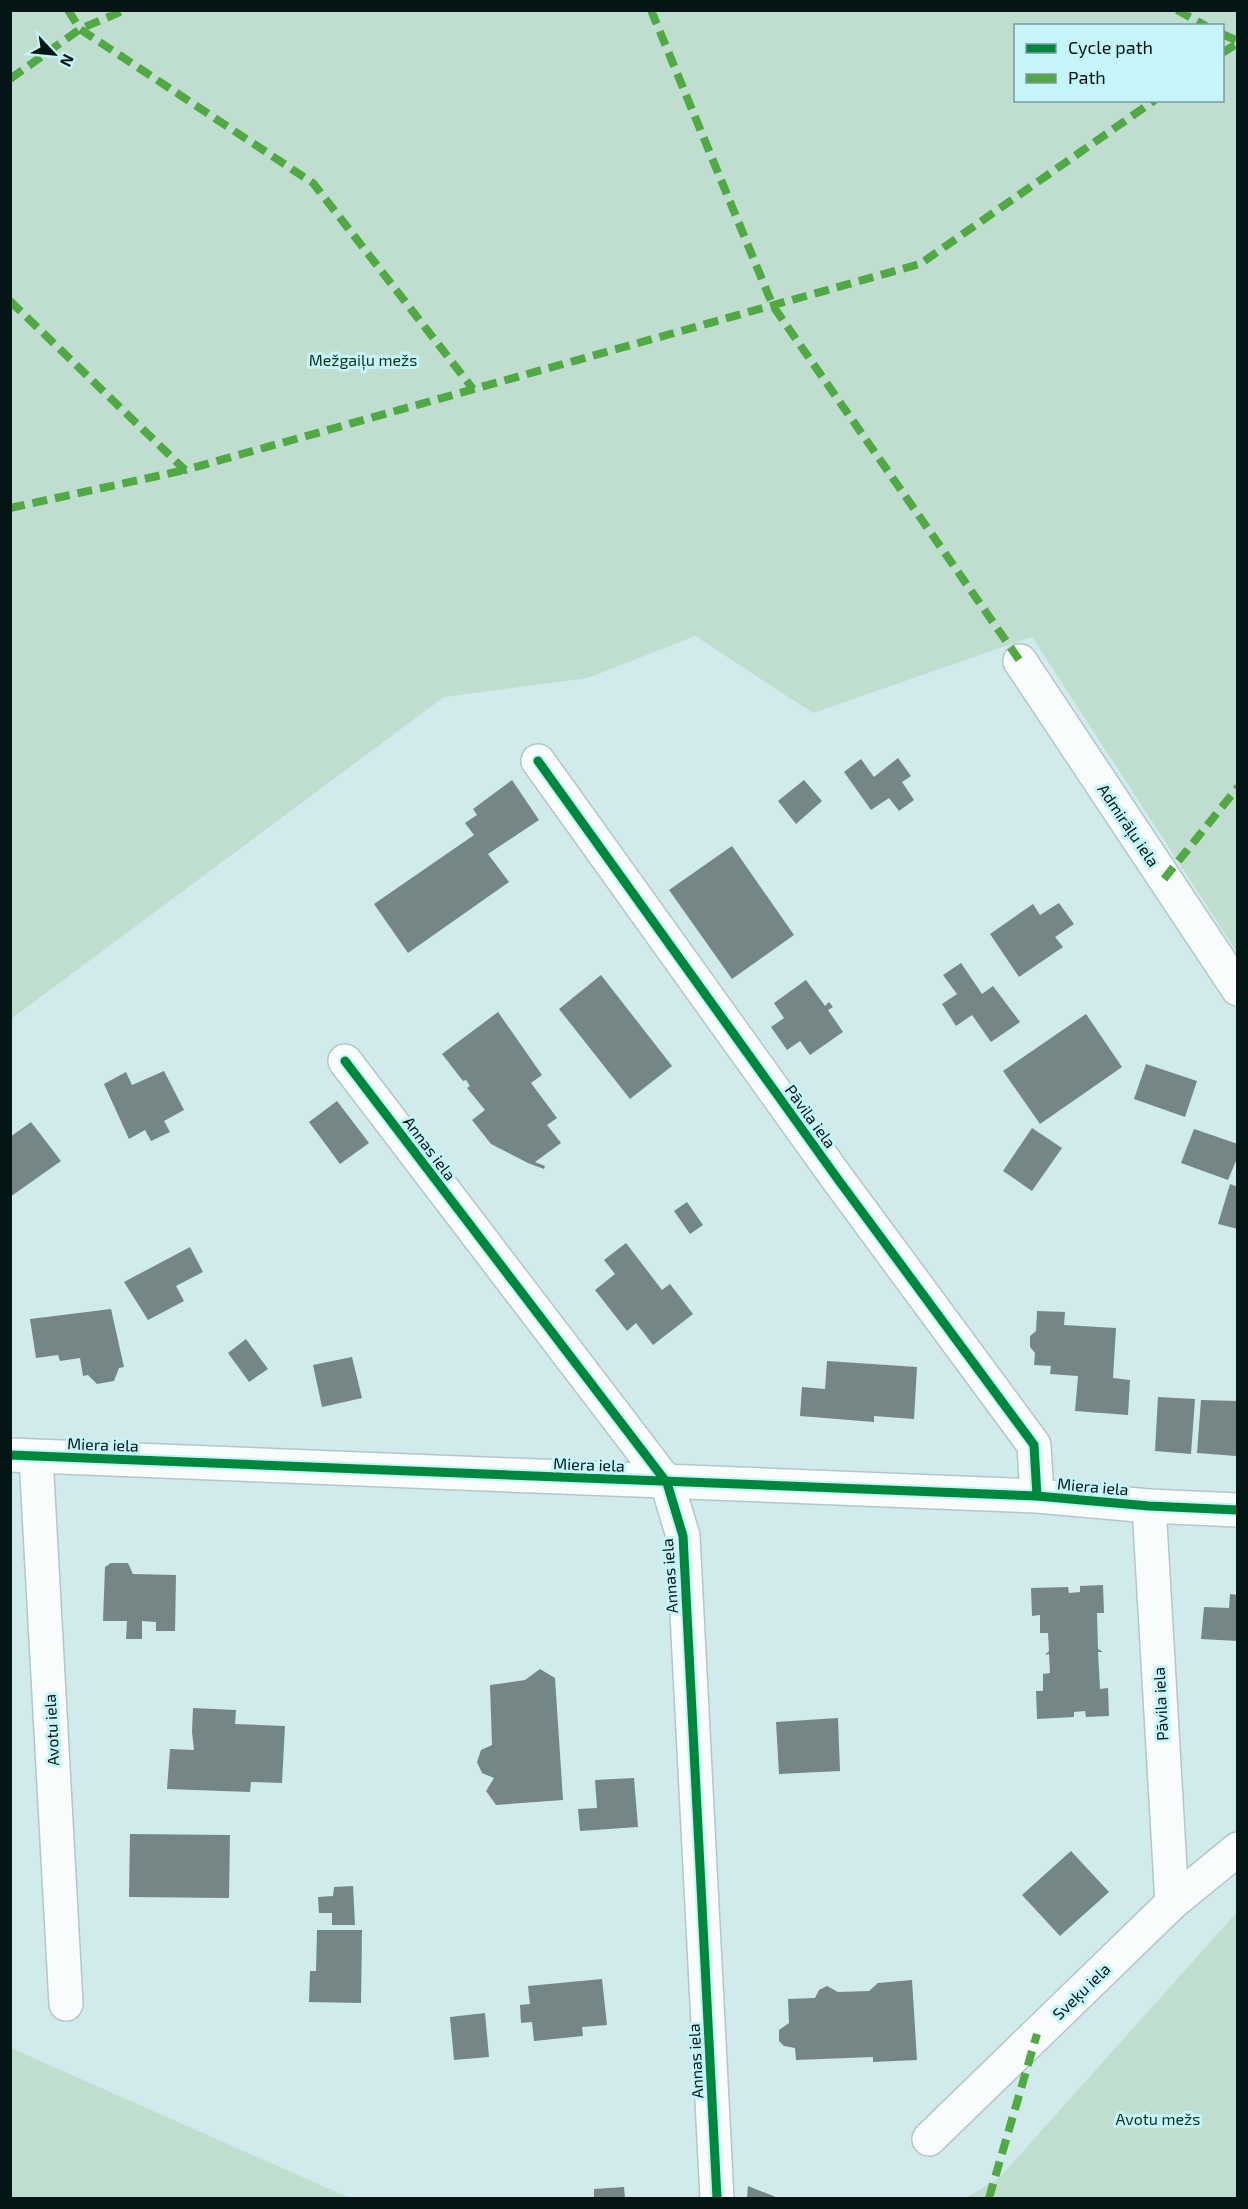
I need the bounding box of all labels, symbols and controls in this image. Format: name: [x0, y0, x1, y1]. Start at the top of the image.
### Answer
north arrow: [24, 24, 84, 84]
legend: [1014, 24, 1224, 102]
text: Cycle path: [1068, 36, 1153, 58]
text: N: [57, 51, 79, 70]
text: Path: [1068, 66, 1106, 88]
park label: Mežgaiļu mežs: [309, 350, 417, 371]
street label: Admirāļu iela: [1093, 780, 1164, 871]
street label: Pāvila iela: [782, 1081, 840, 1151]
street label: Annas iela: [400, 1112, 460, 1184]
street label: Miera iela: [67, 1433, 139, 1455]
street label: Miera iela: [553, 1453, 625, 1475]
street label: Miera iela: [1057, 1473, 1129, 1499]
street label: Annas iela: [657, 1538, 681, 1614]
street label: Pāvila iela: [1149, 1667, 1171, 1741]
street label: Avotu iela: [40, 1694, 62, 1766]
street label: Sveķu iela: [1048, 1959, 1115, 2025]
street label: Annas iela: [684, 2023, 706, 2099]
park label: Avotu mežs: [1116, 2109, 1200, 2128]

